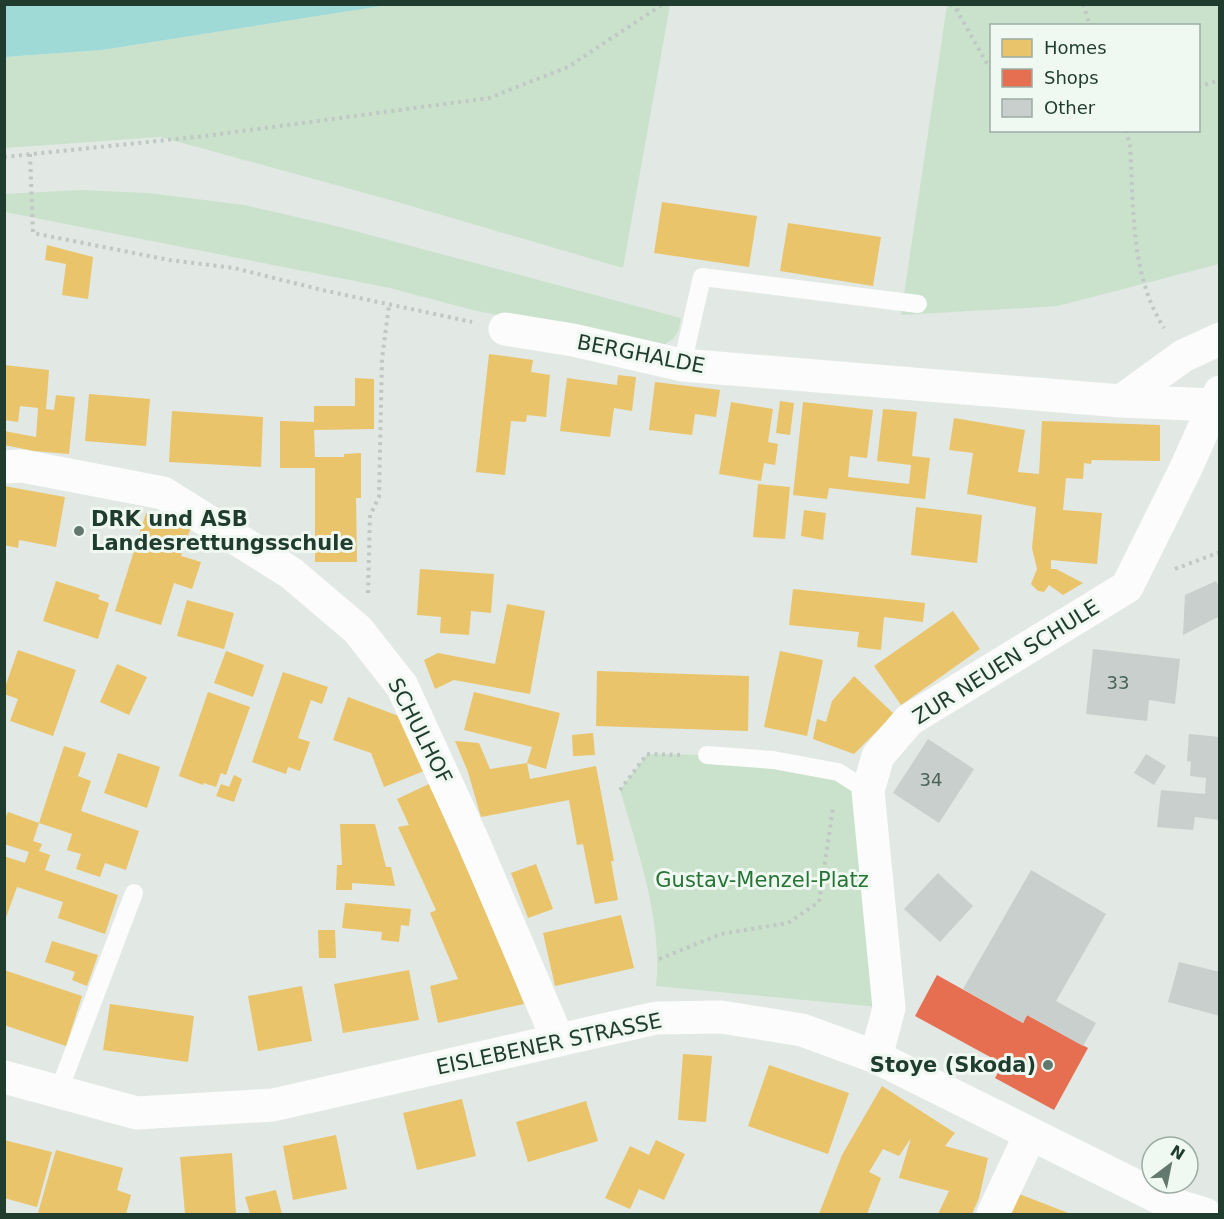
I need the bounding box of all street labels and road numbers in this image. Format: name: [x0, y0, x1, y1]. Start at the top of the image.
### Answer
street label: BERGHALDE: [575, 330, 707, 378]
street label: ZUR NEUEN SCHULE: [908, 595, 1104, 729]
street label: SCHULHOF: [383, 674, 457, 788]
street label: EISLEBENER STRASSE: [434, 1008, 664, 1080]

